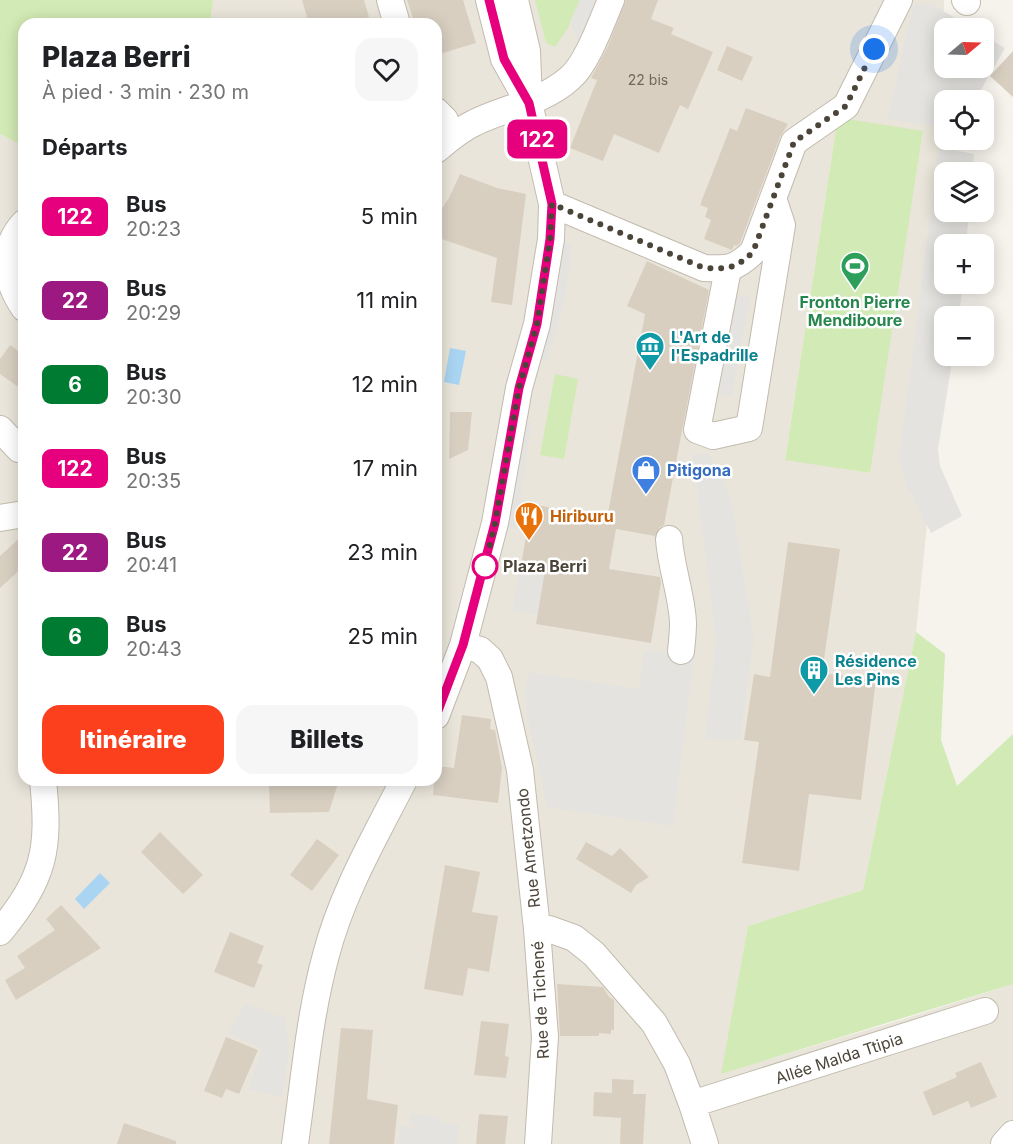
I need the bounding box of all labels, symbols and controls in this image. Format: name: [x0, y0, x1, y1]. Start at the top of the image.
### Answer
north arrow: [934, 18, 994, 78]
map controls: [934, 18, 994, 366]
your location: [859, 34, 889, 64]
button: heart: [355, 38, 418, 101]
text: Plaza Berri: [42, 40, 191, 74]
house number: 22 bis: [628, 71, 668, 88]
text: À pied · 3 min · 230 m: [42, 80, 249, 104]
button: locate: [934, 90, 994, 150]
line badge: 122: [502, 120, 572, 158]
text: 122: [519, 127, 555, 152]
text: Départs: [42, 134, 127, 160]
button: layers: [934, 162, 994, 222]
text: Bus: [126, 191, 167, 217]
text: 5 min: [361, 203, 418, 229]
text: 122: [57, 204, 93, 229]
text: 20:23: [126, 217, 181, 241]
button: +: [934, 234, 994, 294]
sports icon: Fronton Pierre Mendiboure: [839, 250, 871, 292]
text: Bus: [126, 275, 167, 301]
text: 11 min: [356, 287, 418, 313]
text: 22: [62, 288, 88, 313]
place label: Fronton Pierre Mendiboure: [800, 292, 910, 330]
text: 20:29: [126, 301, 181, 325]
button: −: [934, 306, 994, 366]
place label: L'Art de l'Espadrille: [671, 327, 758, 365]
museum icon: L'Art de l'Espadrille: [634, 330, 666, 372]
text: Bus: [126, 359, 167, 385]
text: 12 min: [352, 371, 418, 397]
text: 6: [68, 372, 82, 397]
text: 20:30: [126, 385, 182, 409]
text: Bus: [126, 443, 167, 469]
shop icon: Pitigona: [630, 454, 662, 496]
text: 17 min: [353, 455, 418, 481]
text: 122: [57, 456, 93, 481]
place label: Pitigona: [667, 460, 731, 480]
text: 20:35: [126, 469, 181, 493]
restaurant icon: Hiriburu: [513, 500, 545, 542]
place label: Hiriburu: [550, 506, 614, 526]
text: Bus: [126, 527, 167, 553]
text: 23 min: [347, 539, 418, 565]
text: 22: [62, 540, 88, 565]
text: 20:41: [126, 553, 177, 577]
marker: Plaza Berri: [472, 553, 498, 579]
place label: Plaza Berri: [503, 556, 587, 576]
text: Bus: [126, 611, 167, 637]
text: 25 min: [347, 623, 418, 649]
text: 6: [68, 624, 82, 649]
text: 20:43: [126, 637, 182, 661]
place label: Résidence Les Pins: [835, 651, 917, 689]
building icon: Résidence Les Pins: [798, 654, 830, 696]
button: Itinéraire: [42, 705, 224, 774]
button: Billets: [236, 705, 418, 774]
street label: Rue Ametzondo: [512, 787, 544, 909]
street label: Rue de Tichené: [527, 940, 553, 1060]
street label: Allée Malda Ttipia: [773, 1028, 905, 1088]

